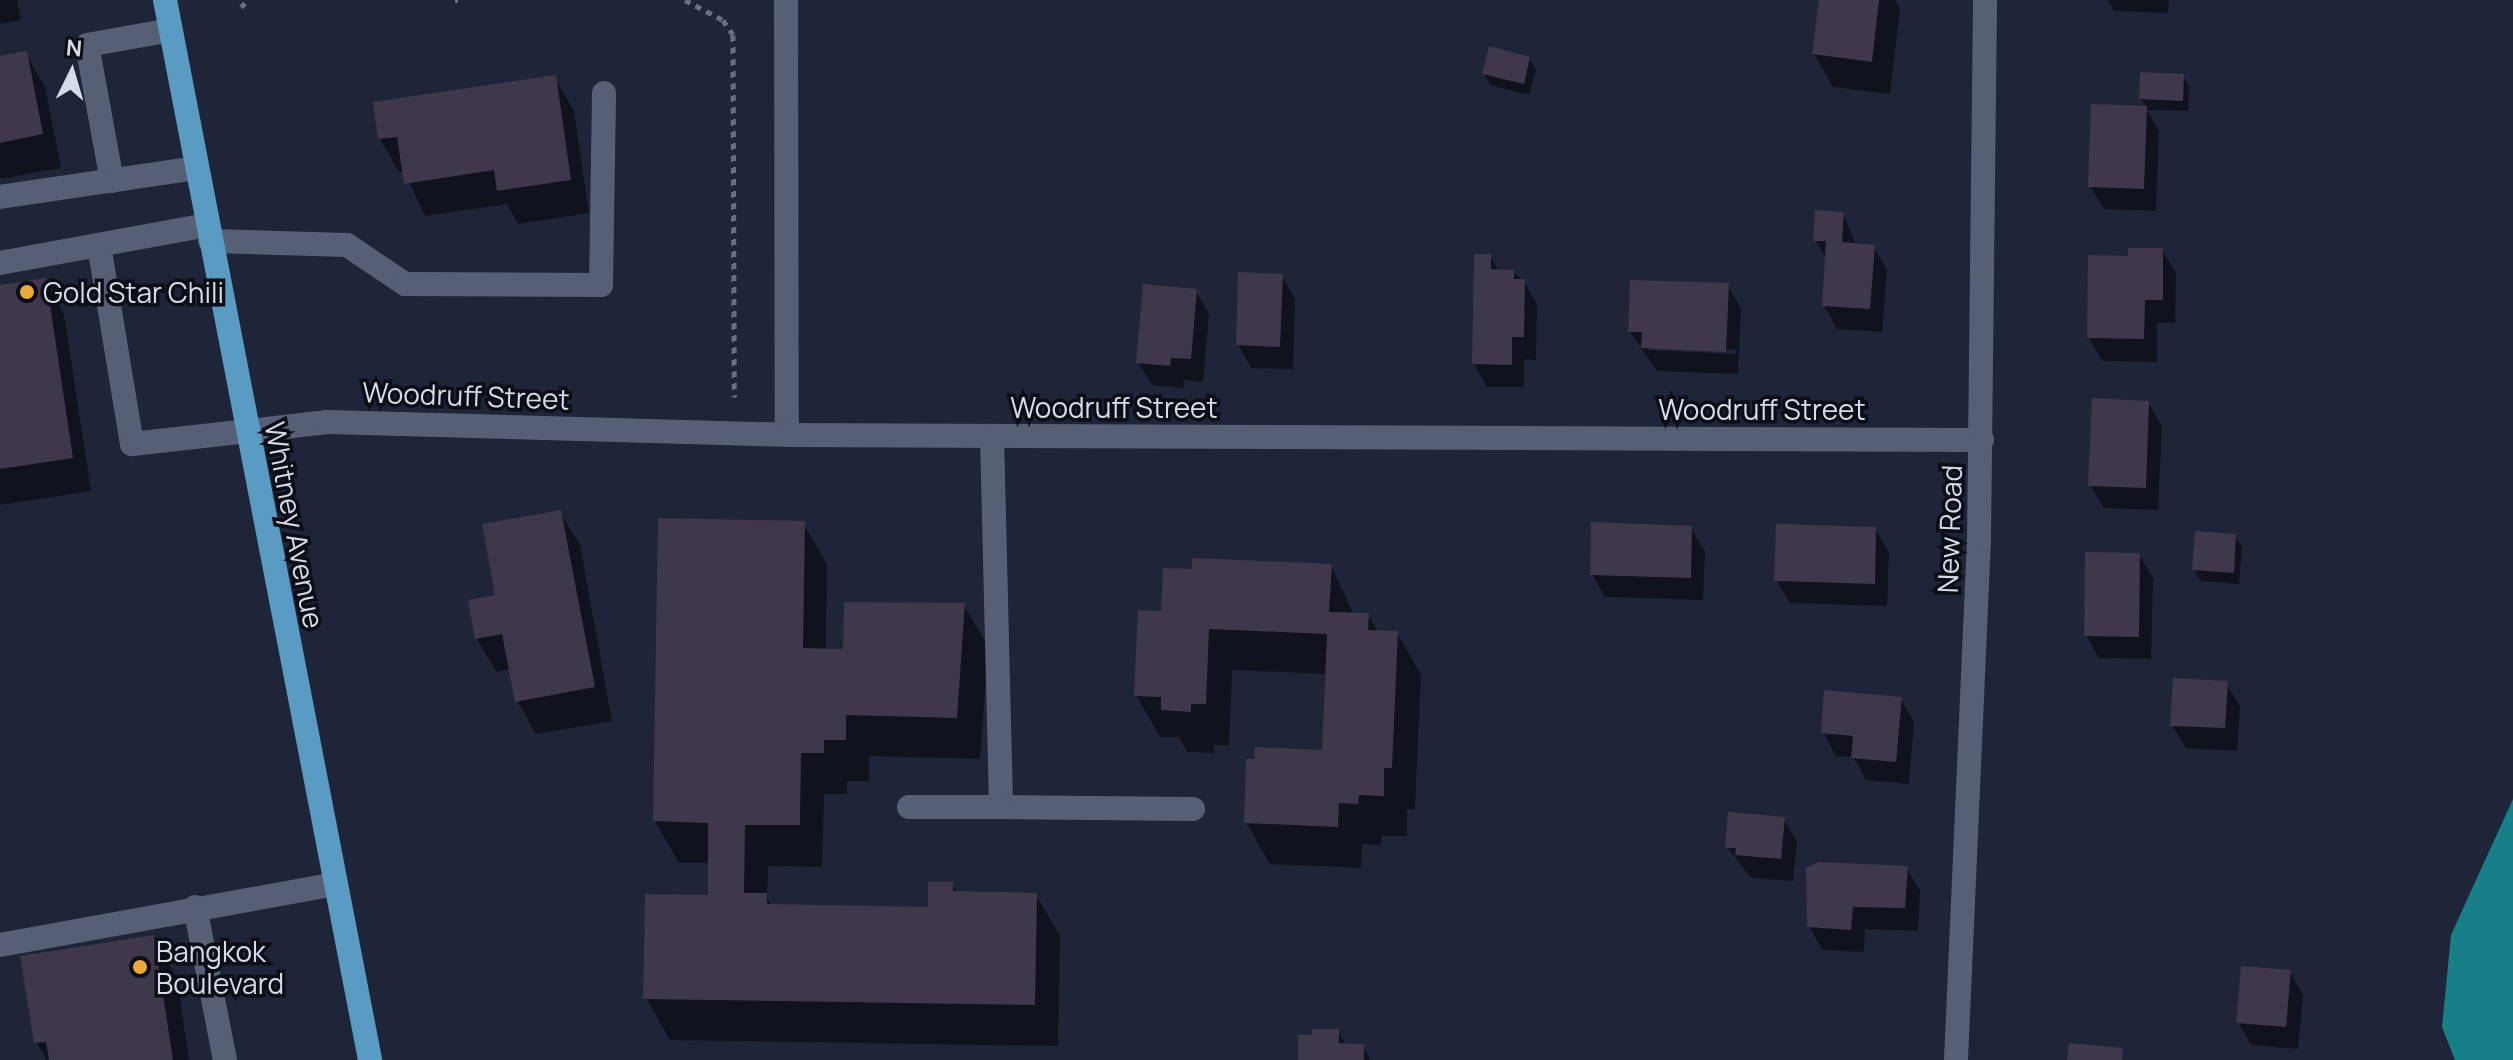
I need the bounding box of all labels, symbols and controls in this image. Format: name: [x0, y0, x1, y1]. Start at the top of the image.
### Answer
north arrow: [32, 32, 112, 112]
text: N: [65, 32, 83, 64]
place label: Gold Star Chili: [43, 275, 224, 309]
marker: Gold Star Chili: [18, 283, 36, 301]
street label: Woodruff Street: [362, 375, 570, 415]
street label: Woodruff Street: [1010, 390, 1218, 424]
street label: Woodruff Street: [1658, 392, 1866, 426]
street label: Whitney Avenue: [259, 419, 331, 631]
street label: New Road: [1930, 464, 1968, 594]
place label: Bangkok Boulevard: [156, 934, 284, 1000]
marker: Bangkok Boulevard: [131, 958, 149, 976]

